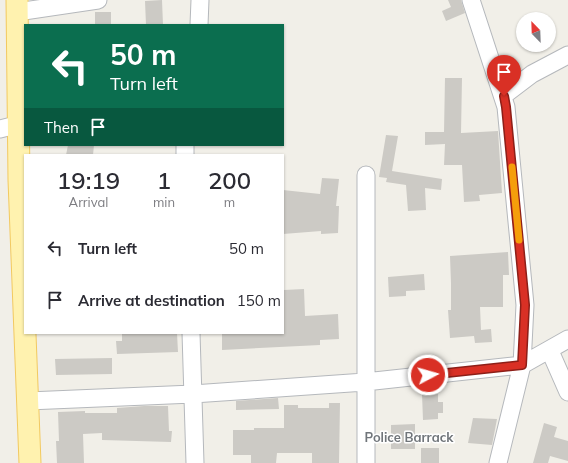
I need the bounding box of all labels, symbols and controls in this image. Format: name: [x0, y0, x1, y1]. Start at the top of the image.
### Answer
north arrow: [516, 12, 556, 52]
map controls: [516, 12, 556, 52]
text: 50 m: [110, 37, 176, 72]
icon: left: [44, 40, 96, 92]
pin: [487, 55, 521, 96]
icon: arrive: [493, 61, 515, 83]
text: Turn left: [110, 72, 178, 95]
icon: arrive: [87, 116, 109, 138]
text: Then: [44, 118, 79, 137]
text: 19:19: [57, 165, 120, 195]
text: 1: [157, 165, 171, 195]
text: 200: [208, 165, 251, 195]
text: Arrival: [69, 194, 108, 210]
text: min: [153, 194, 175, 210]
text: m: [224, 194, 235, 210]
icon: left: [44, 237, 66, 259]
text: Turn left: [78, 239, 137, 258]
text: 50 m: [229, 239, 264, 258]
icon: arrive: [44, 289, 66, 311]
text: Arrive at destination: [78, 291, 225, 310]
text: 150 m: [237, 291, 281, 310]
position arrow: [407, 354, 449, 396]
district label: Police Barrack: [365, 429, 454, 445]

